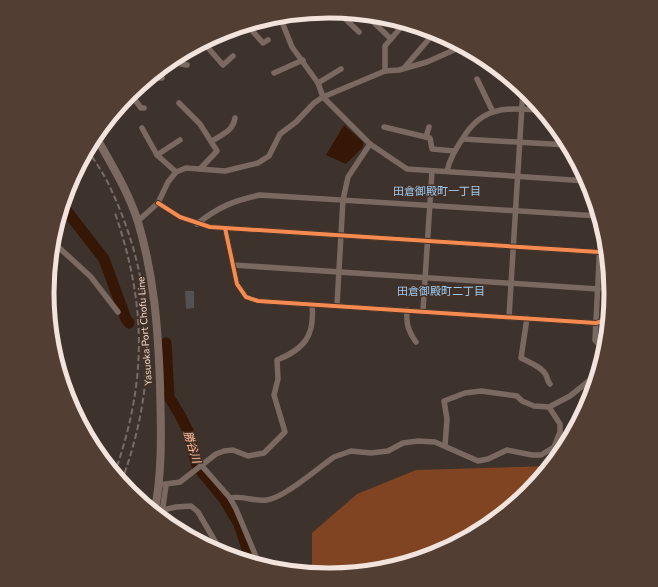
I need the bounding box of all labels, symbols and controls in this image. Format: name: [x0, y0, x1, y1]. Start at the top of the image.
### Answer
district label: 田倉御殿町一丁目: [393, 184, 481, 199]
street label: Yasuoka Port Chofu Line: [134, 276, 156, 387]
district label: 田倉御殿町二丁目: [397, 284, 485, 299]
water label: 勝谷川: [180, 429, 204, 466]

